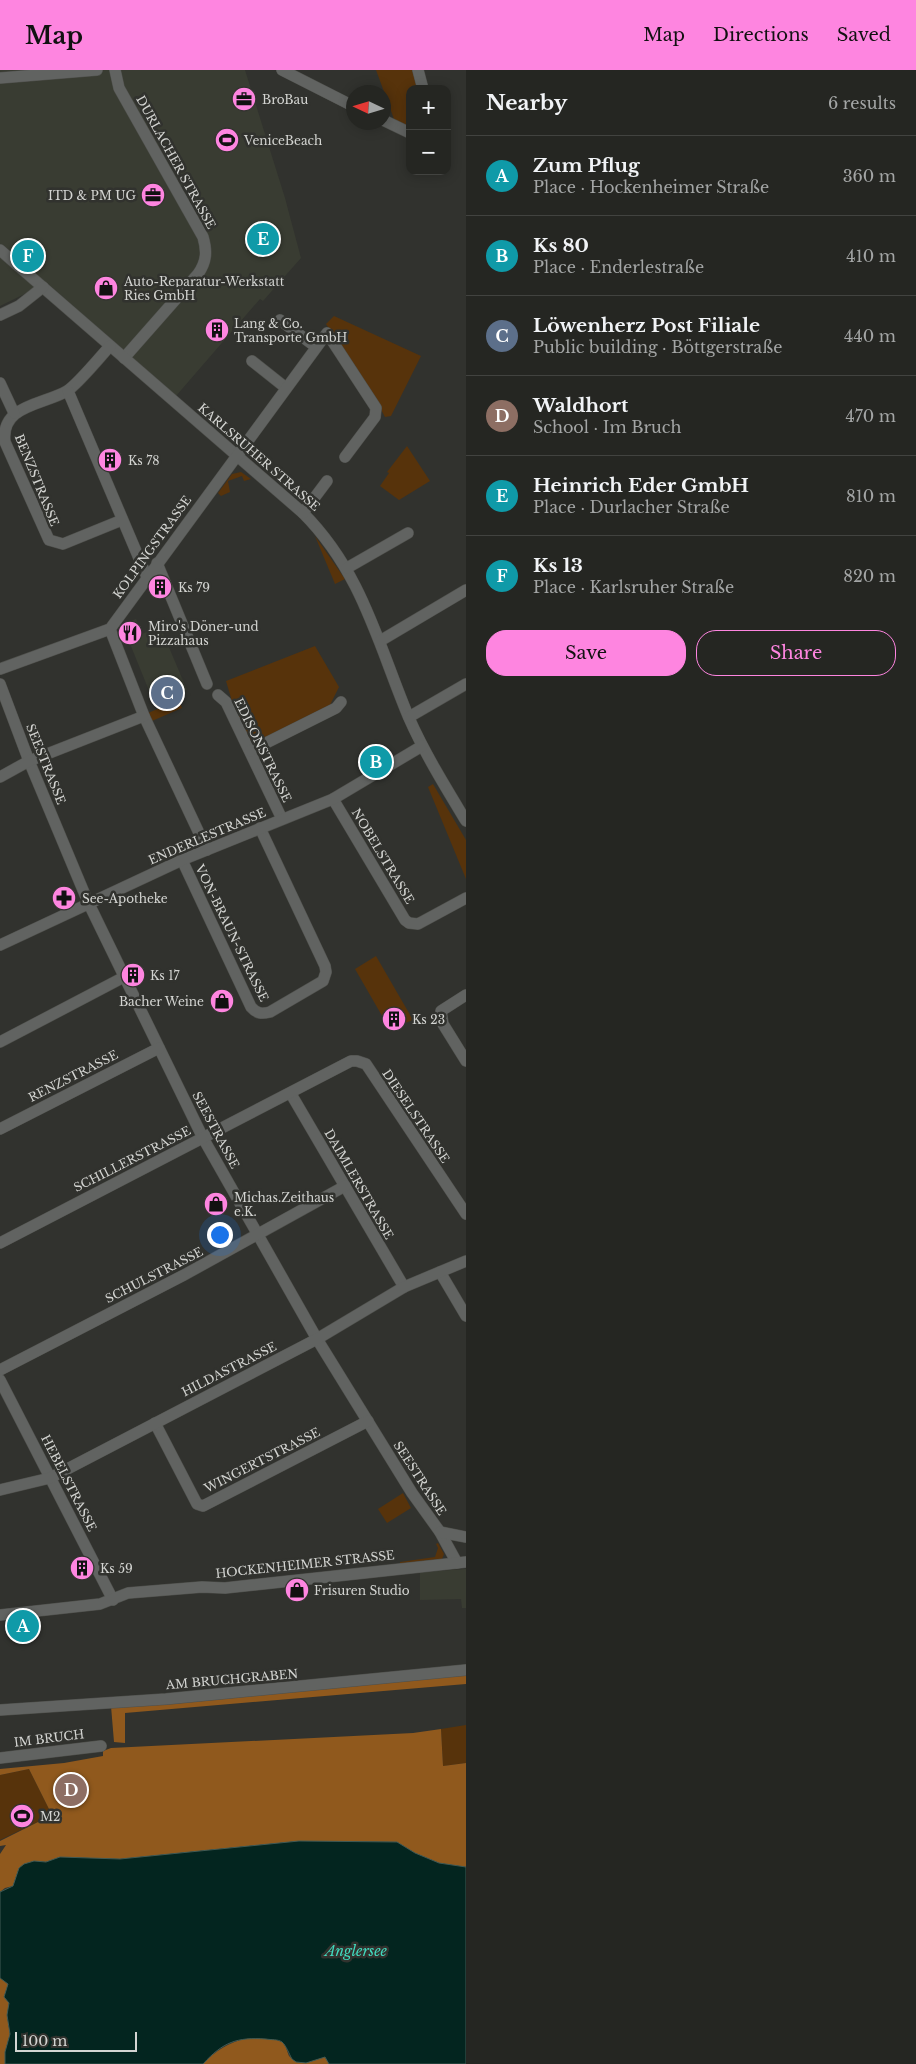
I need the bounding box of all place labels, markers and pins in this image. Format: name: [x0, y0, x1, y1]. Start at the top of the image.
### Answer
office icon: BroBau: [231, 86, 257, 112]
place label: BroBau: [262, 92, 308, 107]
sports icon: VeniceBeach: [214, 127, 240, 153]
place label: VeniceBeach: [243, 133, 322, 148]
office icon: ITD & PM UG: [140, 182, 166, 208]
place label: ITD & PM UG: [48, 188, 137, 203]
pin: E: [247, 220, 279, 258]
pin: F: [12, 237, 44, 275]
place label: Auto-Reparatur-Werkstatt Ries GmbH: [123, 274, 285, 303]
shop icon: Auto-Reparatur-Werkstatt Ries GmbH: [93, 275, 119, 301]
place label: Lang & Co. Transporte GmbH: [234, 316, 347, 345]
building icon: Lang & Co. Transporte GmbH: [204, 317, 230, 343]
building icon: Ks 78: [97, 447, 123, 473]
place label: Ks 78: [128, 453, 160, 468]
building icon: Ks 79: [147, 574, 173, 600]
place label: Ks 79: [178, 580, 210, 595]
place label: Miro's Döner-und Pizzahaus: [148, 619, 259, 648]
restaurant icon: Miro's Döner-und Pizzahaus: [117, 620, 143, 646]
pin: C: [151, 674, 183, 712]
pin: B: [360, 743, 392, 781]
pharmacy icon: See-Apotheke: [51, 885, 77, 911]
place label: See-Apotheke: [82, 891, 168, 906]
building icon: Ks 17: [120, 962, 146, 988]
place label: Ks 17: [150, 968, 181, 983]
shop icon: Bacher Weine: [209, 988, 235, 1014]
place label: Bacher Weine: [119, 994, 204, 1009]
building icon: Ks 23: [381, 1006, 407, 1032]
place label: Ks 23: [412, 1012, 445, 1027]
place label: Michas.Zeithaus e.K.: [234, 1190, 334, 1219]
shop icon: Michas.Zeithaus e.K.: [203, 1191, 229, 1217]
building icon: Ks 59: [69, 1555, 95, 1581]
place label: Ks 59: [100, 1561, 133, 1576]
shop icon: Frisuren Studio: [284, 1577, 310, 1603]
place label: Frisuren Studio: [314, 1583, 410, 1598]
pin: A: [7, 1607, 39, 1645]
pin: D: [55, 1771, 87, 1809]
sports icon: M2: [9, 1803, 35, 1829]
place label: M2: [40, 1809, 60, 1824]

